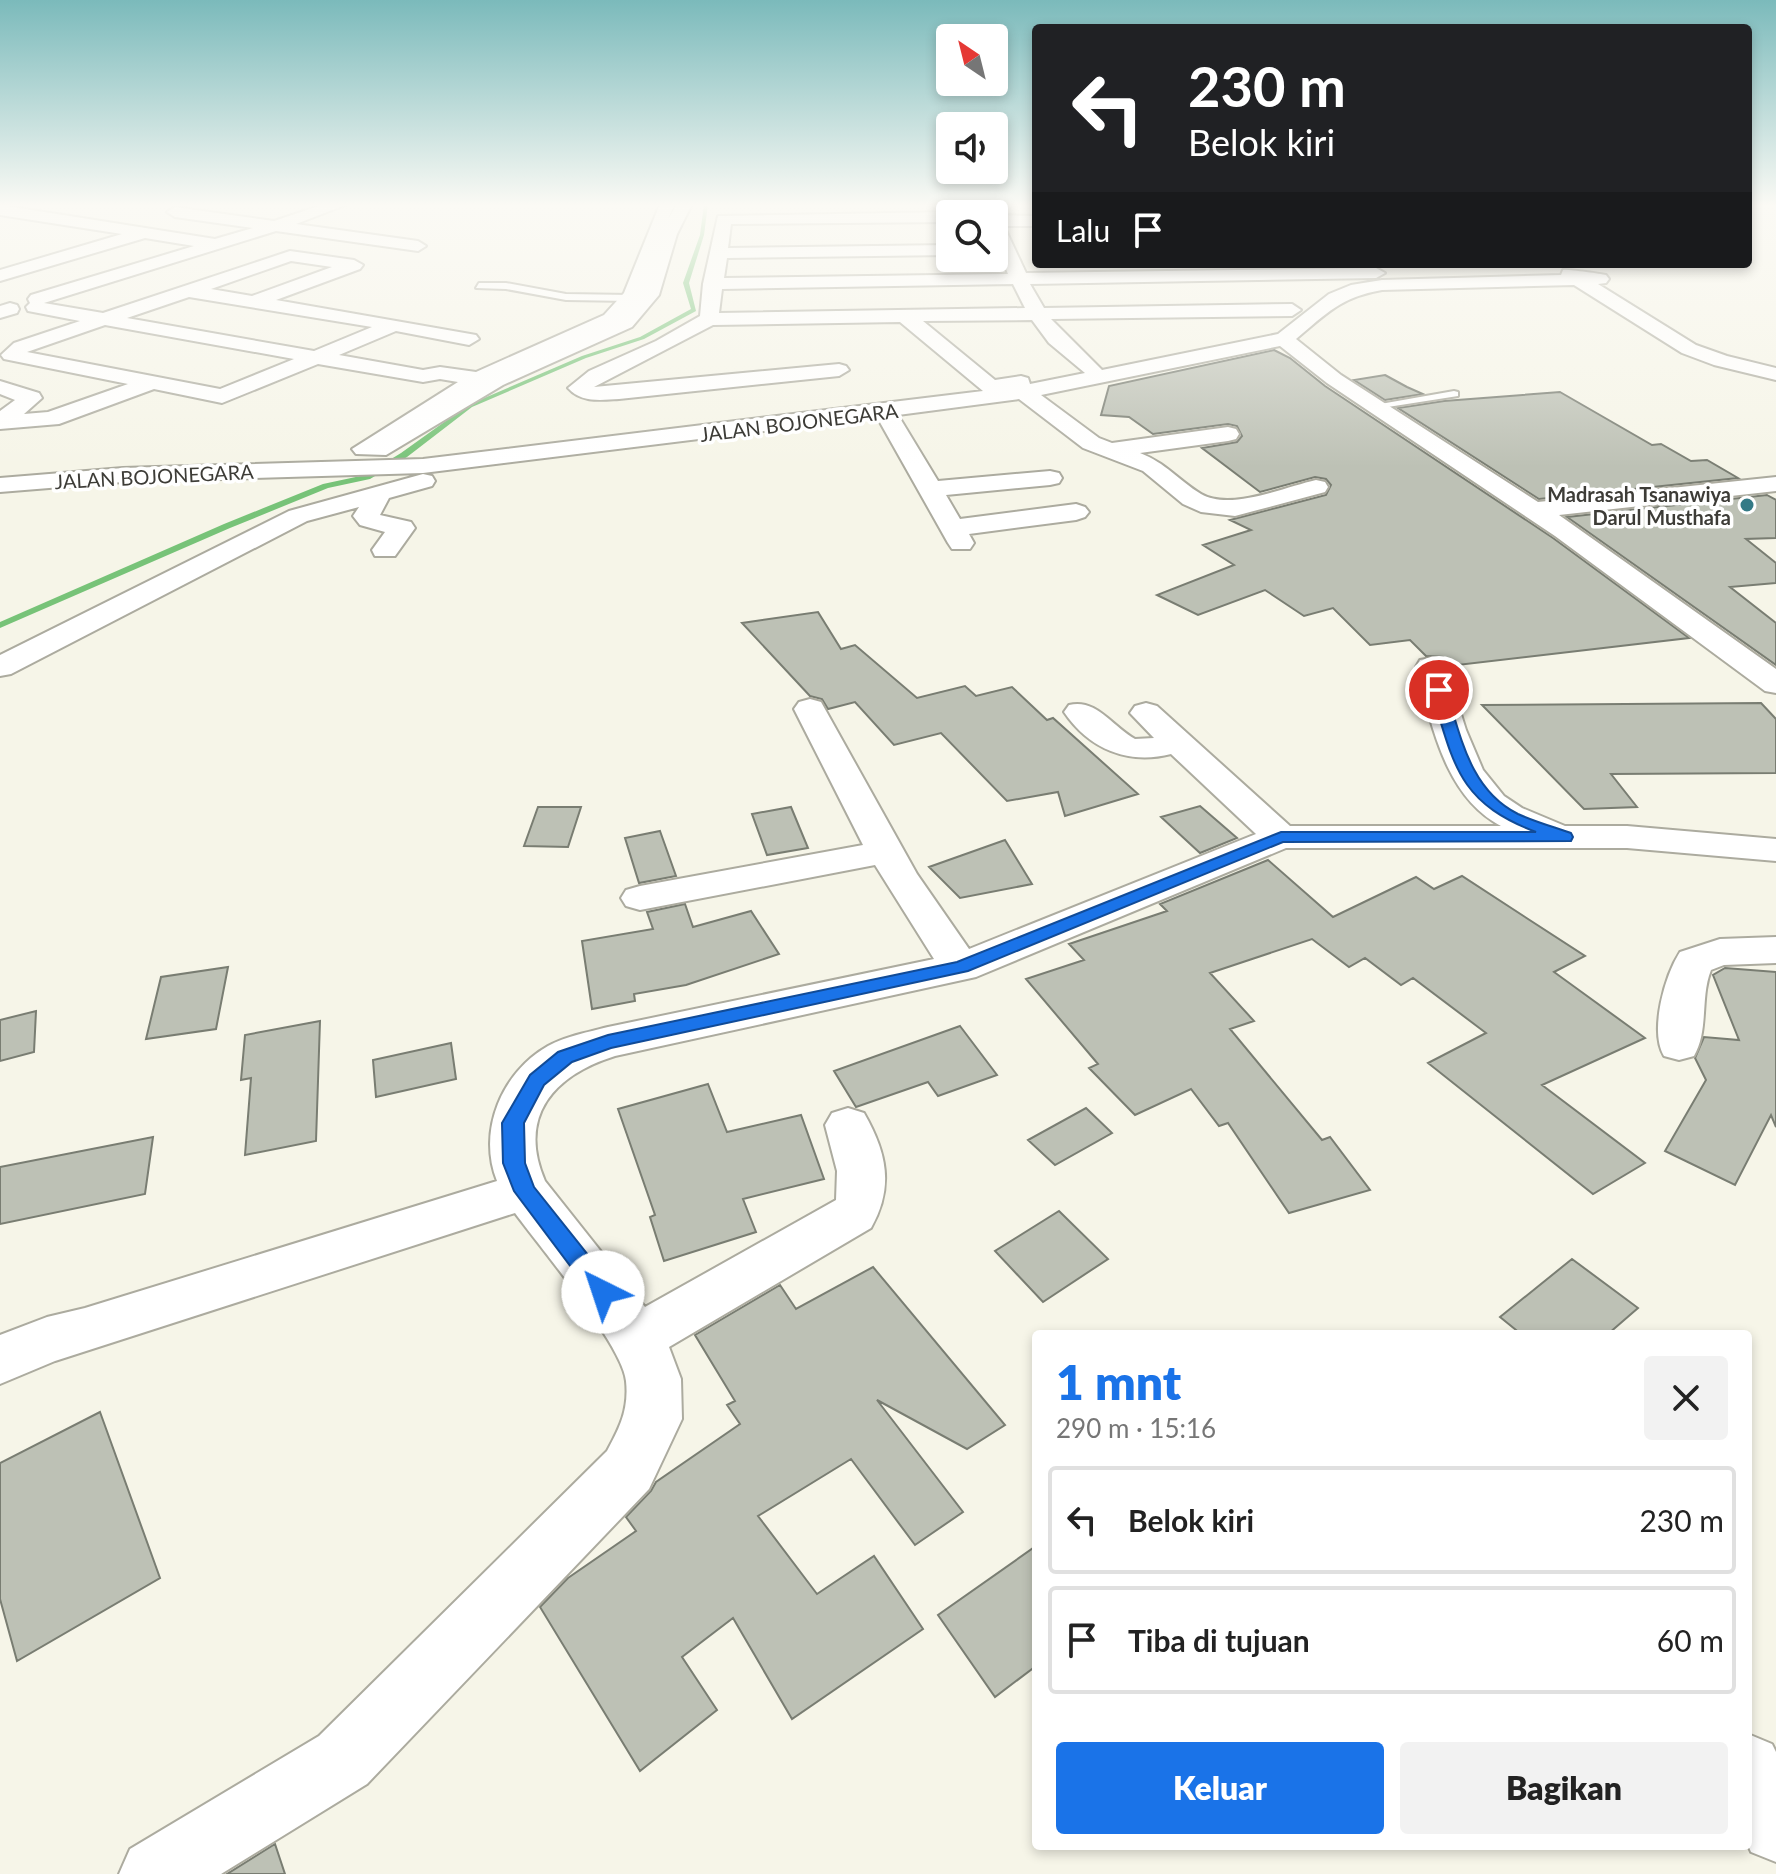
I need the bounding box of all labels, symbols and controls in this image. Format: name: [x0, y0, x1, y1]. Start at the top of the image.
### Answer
north arrow: [936, 24, 1008, 96]
map controls: [936, 24, 1008, 272]
text: 230 m: [1188, 52, 1346, 119]
icon: left: [1056, 56, 1160, 160]
button: sound: [936, 112, 1008, 184]
text: Belok kiri: [1188, 120, 1335, 164]
button: search: [936, 200, 1008, 272]
icon: arrive: [1126, 208, 1170, 252]
text: Lalu: [1056, 212, 1110, 248]
street label: JALAN BOJONEGARA: [699, 398, 900, 446]
street label: JALAN BOJONEGARA: [54, 459, 255, 493]
place label: Madrasah Tsanawiya Darul Musthafa: [1547, 482, 1731, 529]
marker: Madrasah Tsanawiya Darul Musthafa: [1738, 496, 1756, 514]
pin: [1405, 656, 1473, 724]
icon: arrive: [1417, 668, 1461, 712]
position arrow: [561, 1250, 645, 1334]
text: 1 mnt: [1056, 1353, 1181, 1410]
button: close: [1644, 1356, 1728, 1440]
text: 290 m · 15:16: [1056, 1412, 1216, 1444]
icon: left: [1060, 1498, 1104, 1542]
text: Belok kiri: [1128, 1502, 1254, 1538]
text: 230 m: [1639, 1502, 1724, 1538]
icon: arrive: [1060, 1618, 1104, 1662]
text: Tiba di tujuan: [1128, 1622, 1310, 1658]
text: 60 m: [1657, 1622, 1724, 1658]
button: Keluar: [1056, 1742, 1384, 1834]
button: Bagikan: [1400, 1742, 1728, 1834]

